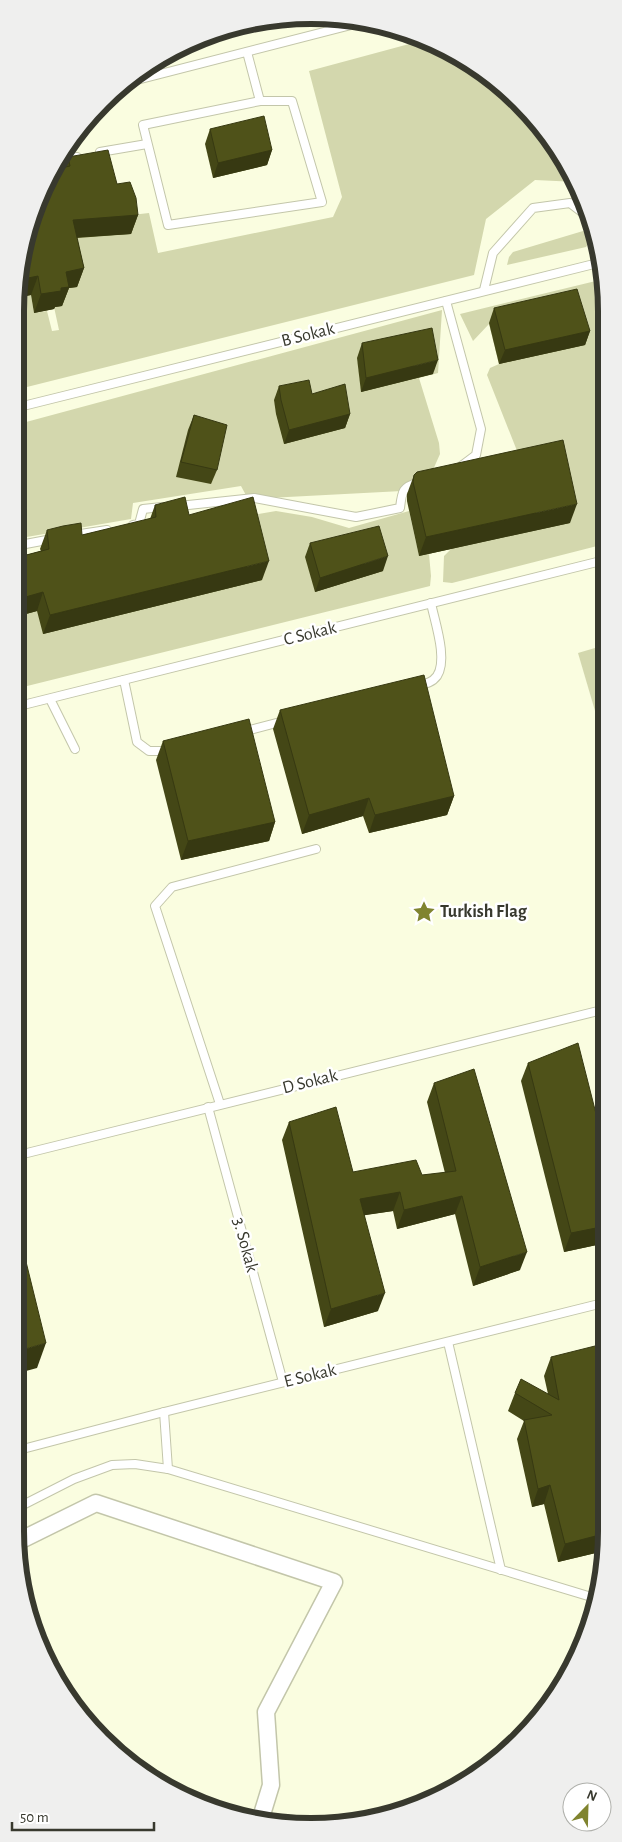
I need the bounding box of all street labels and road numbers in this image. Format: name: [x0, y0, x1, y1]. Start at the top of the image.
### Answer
street label: B Sokak: [280, 320, 337, 350]
street label: C Sokak: [282, 619, 339, 649]
street label: D Sokak: [281, 1066, 340, 1098]
street label: 3. Sokak: [229, 1216, 261, 1275]
street label: E Sokak: [282, 1361, 339, 1391]

